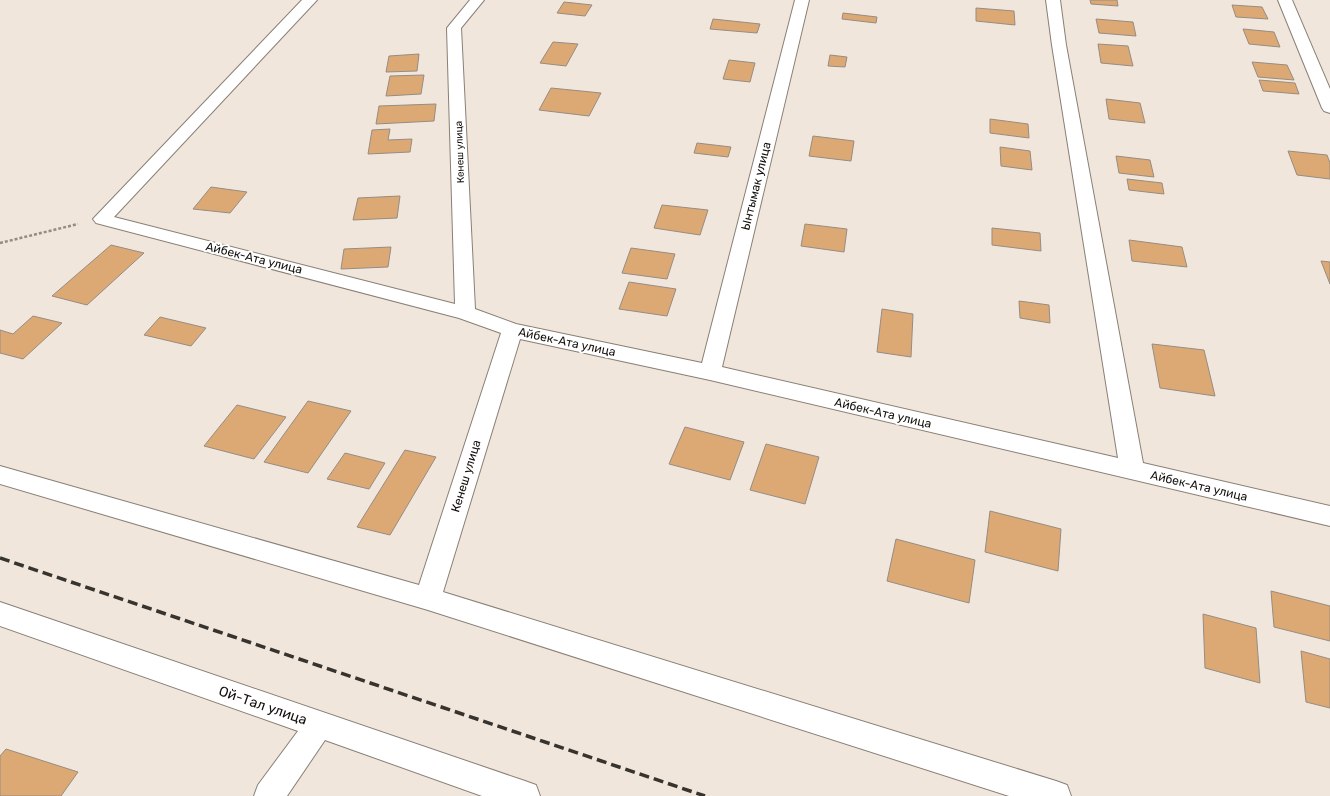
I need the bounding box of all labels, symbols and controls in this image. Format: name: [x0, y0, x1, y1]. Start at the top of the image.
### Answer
street label: Кенеш улица: [453, 121, 467, 183]
street label: Ынтымак улица: [738, 140, 774, 232]
street label: Айбек-Ата улица: [204, 239, 304, 277]
street label: Айбек-Ата улица: [517, 325, 617, 359]
street label: Айбек-Ата улица: [833, 395, 933, 431]
street label: Кенеш улица: [448, 438, 484, 514]
street label: Айбек-Ата улица: [1149, 468, 1249, 504]
street label: Ой-Тал улица: [216, 682, 309, 729]

